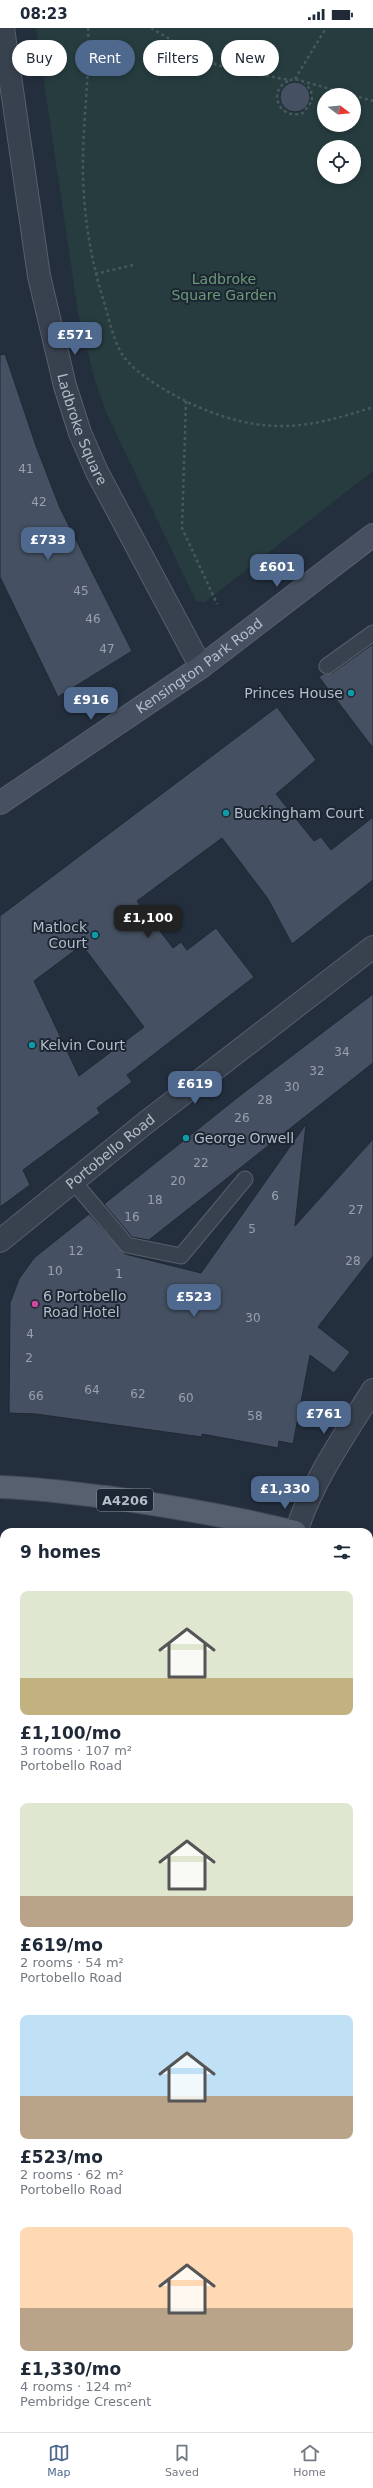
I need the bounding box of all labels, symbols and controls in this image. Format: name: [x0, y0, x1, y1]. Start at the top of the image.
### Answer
text: 08:23: [20, 5, 68, 23]
chip: Buy: [12, 40, 67, 76]
chip: Rent: [75, 40, 135, 76]
chip: Filters: [143, 40, 213, 76]
chip: New: [221, 40, 279, 76]
north arrow: [317, 88, 361, 132]
map controls: [317, 88, 361, 184]
button: locate: [317, 140, 361, 184]
park label: Ladbroke Square Garden: [171, 271, 277, 303]
pin: £571: [51, 322, 99, 356]
text: £571: [57, 327, 93, 342]
street label: Ladbroke Square: [54, 372, 110, 488]
house number: 41: [18, 462, 34, 476]
house number: 42: [31, 495, 47, 509]
pin: £733: [24, 527, 72, 561]
text: £733: [30, 532, 66, 547]
pin: £601: [253, 554, 301, 588]
text: £601: [259, 559, 295, 574]
house number: 45: [73, 584, 89, 598]
house number: 46: [85, 612, 101, 626]
street label: Kensington Park Road: [133, 615, 266, 717]
house number: 47: [99, 642, 115, 656]
place label: Princes House: [244, 685, 343, 701]
pin: £916: [67, 687, 115, 721]
marker: Princes House: [346, 688, 356, 698]
text: £916: [73, 692, 109, 707]
place label: Buckingham Court: [234, 805, 364, 821]
marker: Buckingham Court: [221, 808, 231, 818]
pin: £1,100: [115, 905, 181, 939]
text: £1,100: [123, 910, 173, 925]
place label: Matlock Court: [33, 919, 88, 951]
marker: Matlock Court: [90, 930, 100, 940]
place label: Kelvin Court: [40, 1037, 125, 1053]
marker: Kelvin Court: [27, 1040, 37, 1050]
house number: 34: [334, 1045, 350, 1059]
house number: 32: [309, 1064, 325, 1078]
pin: £619: [171, 1071, 219, 1105]
text: £619: [177, 1076, 213, 1091]
house number: 30: [284, 1080, 300, 1094]
house number: 28: [257, 1093, 273, 1107]
street label: Portobello Road: [63, 1111, 158, 1192]
house number: 26: [234, 1111, 250, 1125]
place label: George Orwell: [194, 1130, 294, 1146]
marker: George Orwell: [181, 1133, 191, 1143]
house number: 22: [193, 1156, 209, 1170]
house number: 20: [170, 1174, 186, 1188]
house number: 6: [271, 1189, 279, 1203]
house number: 18: [147, 1193, 163, 1207]
house number: 27: [348, 1203, 364, 1217]
house number: 16: [124, 1210, 140, 1224]
house number: 5: [248, 1222, 256, 1236]
house number: 12: [68, 1244, 84, 1258]
house number: 28: [345, 1254, 361, 1268]
house number: 10: [47, 1264, 63, 1278]
house number: 1: [115, 1267, 123, 1281]
pin: £523: [170, 1284, 218, 1318]
place label: 6 Portobello Road Hotel: [43, 1288, 127, 1320]
text: £523: [176, 1289, 212, 1304]
marker: 6 Portobello Road Hotel: [30, 1299, 40, 1309]
house number: 30: [245, 1311, 261, 1325]
house number: 4: [26, 1327, 34, 1341]
house number: 2: [25, 1351, 33, 1365]
house number: 64: [84, 1383, 100, 1397]
house number: 62: [130, 1387, 146, 1401]
house number: 66: [28, 1389, 44, 1403]
house number: 60: [178, 1391, 194, 1405]
pin: £761: [300, 1401, 348, 1435]
text: £761: [306, 1406, 342, 1421]
house number: 58: [247, 1409, 263, 1423]
pin: £1,330: [252, 1476, 318, 1510]
text: £1,330: [260, 1481, 310, 1496]
road number: A4206: [97, 1489, 153, 1511]
icon: filters: [331, 1541, 353, 1563]
text: 9 homes: [20, 1542, 101, 1562]
icon: home: [151, 1617, 223, 1689]
text: £1,100/mo: [20, 1723, 121, 1743]
text: 3 rooms · 107 m²: [20, 1743, 132, 1758]
text: Portobello Road: [20, 1758, 122, 1773]
icon: home: [151, 1829, 223, 1901]
text: £619/mo: [20, 1935, 103, 1955]
text: 2 rooms · 54 m²: [20, 1955, 124, 1970]
text: Portobello Road: [20, 1970, 122, 1985]
icon: home: [151, 2041, 223, 2113]
text: £523/mo: [20, 2147, 103, 2167]
text: 2 rooms · 62 m²: [20, 2167, 124, 2182]
text: Portobello Road: [20, 2182, 122, 2197]
icon: home: [151, 2253, 223, 2325]
text: £1,330/mo: [20, 2359, 121, 2379]
text: 4 rooms · 124 m²: [20, 2379, 132, 2394]
text: Pembridge Crescent: [20, 2394, 151, 2409]
tab: Map: [47, 2442, 70, 2479]
tab: Saved: [165, 2442, 199, 2479]
tab: Home: [293, 2442, 326, 2479]

